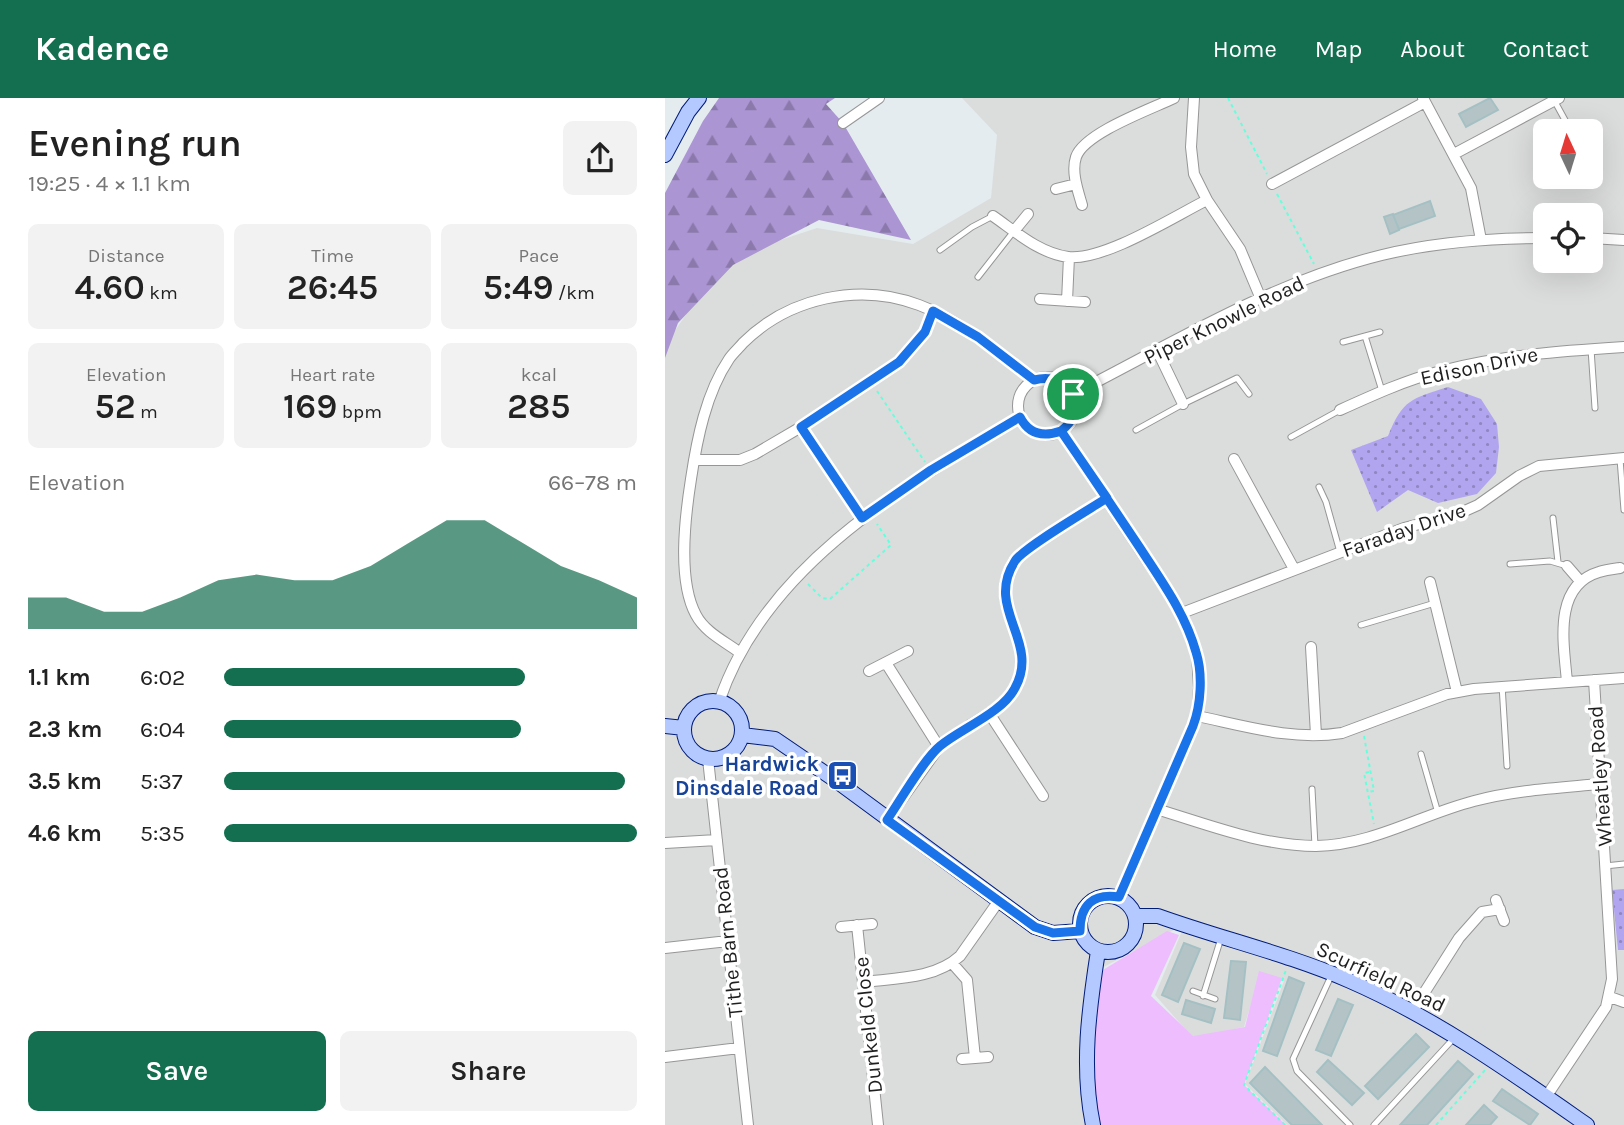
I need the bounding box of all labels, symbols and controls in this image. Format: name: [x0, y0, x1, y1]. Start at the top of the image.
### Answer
text: Kadence: [35, 30, 169, 68]
text: Home: [1213, 35, 1277, 63]
text: Map: [1315, 35, 1362, 63]
text: About: [1400, 35, 1465, 63]
text: Contact: [1503, 35, 1589, 63]
north arrow: [1533, 119, 1603, 189]
map controls: [1533, 119, 1603, 273]
text: Evening run: [28, 121, 242, 166]
button: share: [563, 121, 637, 195]
text: 19:25 · 4 × 1.1 km: [28, 170, 191, 197]
button: locate: [1533, 203, 1603, 273]
text: Distance: [88, 245, 165, 267]
text: Time: [311, 245, 354, 267]
text: Pace: [519, 245, 559, 267]
text: 4.60: [74, 267, 145, 308]
text: 26:45: [287, 267, 378, 308]
text: 5:49: [483, 267, 554, 308]
street label: Piper Knowle Road: [1140, 271, 1308, 369]
text: km: [145, 282, 178, 304]
text: /km: [554, 282, 595, 304]
street label: Edison Drive: [1418, 342, 1540, 390]
text: Elevation: [86, 364, 166, 386]
text: Heart rate: [290, 364, 375, 386]
text: kcal: [521, 364, 557, 386]
pin: [1043, 364, 1103, 424]
icon: arrive: [1054, 375, 1092, 413]
text: 52: [94, 386, 136, 427]
text: 169: [283, 386, 337, 427]
text: 285: [507, 386, 571, 427]
text: m: [136, 401, 158, 423]
text: bpm: [337, 401, 382, 423]
text: Elevation: [28, 469, 125, 496]
text: 66–78 m: [548, 469, 637, 496]
street label: Faraday Drive: [1339, 498, 1469, 562]
text: 1.1 km: [28, 664, 91, 691]
text: 6:02: [140, 664, 185, 691]
street label: Wheatley Road: [1583, 705, 1617, 847]
text: 2.3 km: [28, 716, 102, 743]
text: 6:04: [140, 716, 185, 743]
place label: Hardwick Dinsdale Road: [675, 752, 820, 800]
bus stop icon: Hardwick Dinsdale Road: [825, 759, 859, 793]
text: 3.5 km: [28, 768, 102, 795]
text: 5:37: [140, 768, 183, 795]
text: 4.6 km: [28, 820, 102, 847]
text: 5:35: [140, 820, 185, 847]
street label: Tithe Barn Road: [708, 865, 748, 1019]
street label: Scurfield Road: [1313, 937, 1449, 1017]
street label: Dunkeld Close: [849, 956, 887, 1094]
button: Save: [28, 1031, 326, 1111]
button: Share: [340, 1031, 637, 1111]

